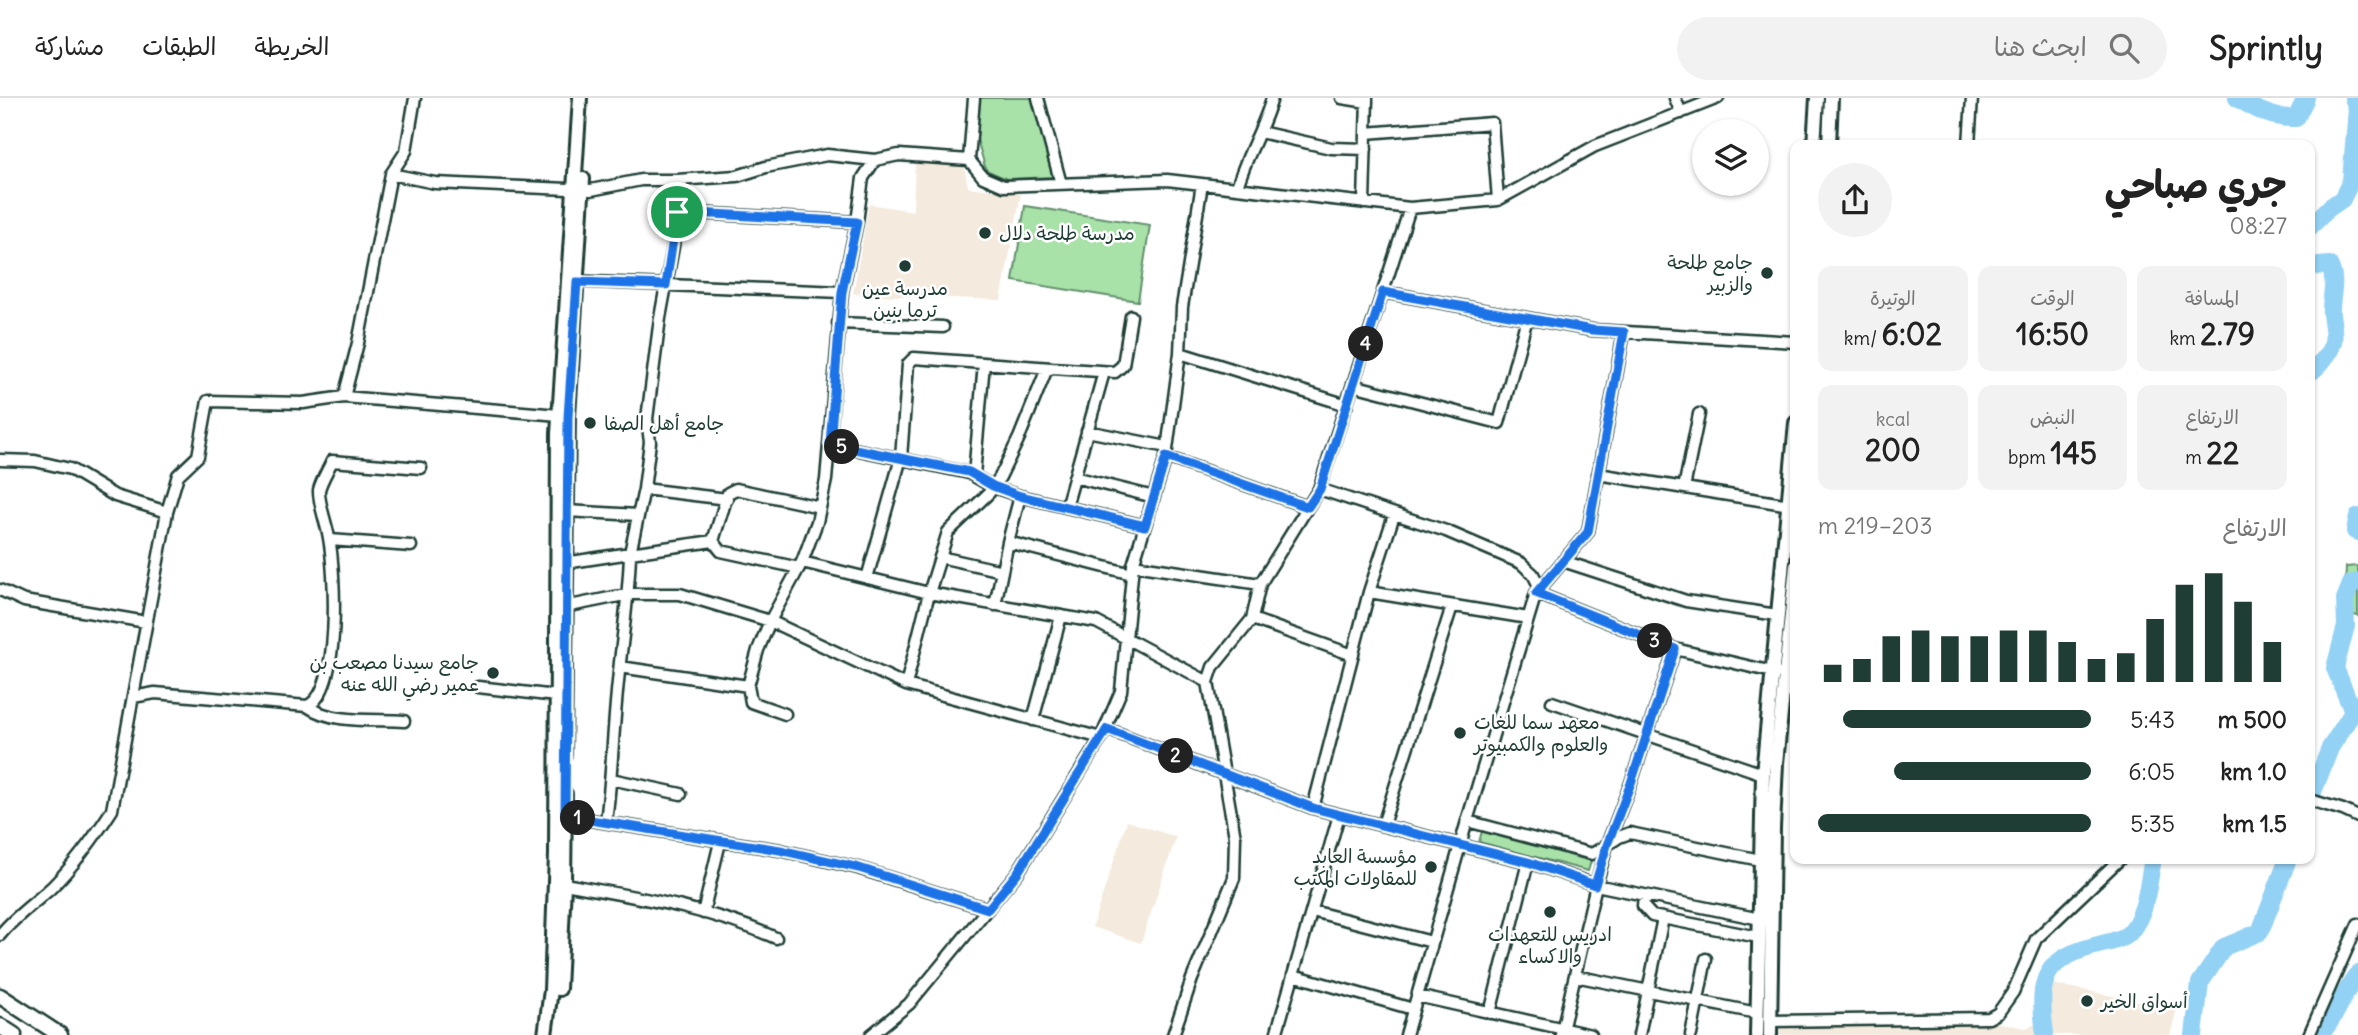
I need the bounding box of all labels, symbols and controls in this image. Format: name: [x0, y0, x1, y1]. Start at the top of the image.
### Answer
search box: [1677, 17, 2167, 80]
text: Sprintly: [2209, 27, 2323, 69]
icon: search: [2105, 29, 2143, 67]
text: ابحث هنا: [1994, 30, 2087, 63]
text: مشاركة: [35, 31, 104, 61]
text: الطبقات: [142, 31, 217, 61]
text: الخريطة: [255, 31, 329, 61]
map controls: [1692, 119, 1769, 196]
button: layers: [1692, 119, 1769, 196]
text: جري صباحي: [2104, 161, 2287, 208]
button: share: [1818, 163, 1892, 237]
pin: [647, 182, 707, 242]
icon: arrive: [658, 193, 696, 231]
text: 08:27: [2230, 211, 2287, 240]
place label: مدرسة طلحة دلال: [999, 221, 1135, 245]
marker: مدرسة طلحة دلال: [977, 225, 993, 241]
place label: جامع طلحة والزبير: [1667, 250, 1753, 296]
marker: مدرسة عين ترما بنين: [897, 258, 913, 274]
marker: جامع طلحة والزبير: [1759, 265, 1775, 281]
place label: مدرسة عين ترما بنين: [862, 276, 948, 322]
text: الوتيرة: [1870, 286, 1916, 310]
text: الوقت: [2030, 286, 2075, 310]
text: المسافة: [2185, 286, 2239, 310]
text: 6:02: [1882, 315, 1942, 353]
text: 16:50: [2016, 315, 2089, 353]
text: 2.79: [2200, 315, 2255, 353]
text: /km: [1844, 326, 1882, 350]
text: km: [2169, 326, 2200, 350]
pin: 4: [1348, 327, 1384, 362]
text: 4: [1360, 331, 1371, 355]
text: النبض: [2030, 405, 2075, 429]
text: الارتفاع: [2186, 405, 2239, 429]
text: kcal: [1876, 407, 1910, 431]
place label: جامع أهل الصفا: [604, 411, 724, 437]
marker: جامع أهل الصفا: [582, 415, 598, 431]
pin: 5: [824, 430, 860, 464]
text: 200: [1865, 431, 1921, 469]
text: 5: [836, 434, 847, 458]
text: 145: [2051, 434, 2097, 472]
text: 22: [2206, 434, 2239, 472]
text: bpm: [2008, 445, 2051, 469]
text: m: [2185, 445, 2206, 469]
text: 203–219 m: [1818, 511, 1933, 540]
text: الارتفاع: [2223, 513, 2287, 542]
pin: 3: [1638, 624, 1672, 658]
text: 3: [1649, 628, 1660, 652]
place label: جامع سيدنا مصعب بن عمير رضي الله عنه: [310, 650, 479, 701]
marker: جامع سيدنا مصعب بن عمير رضي الله عنه: [485, 665, 501, 681]
text: 5:43: [2130, 705, 2175, 734]
text: 500 m: [2218, 705, 2287, 734]
place label: معهد سما للغات والعلوم والكمبيوتر: [1472, 710, 1608, 759]
marker: معهد سما للغات والعلوم والكمبيوتر: [1452, 725, 1468, 741]
pin: 2: [1158, 738, 1194, 774]
text: 2: [1170, 743, 1181, 767]
text: 6:05: [2128, 757, 2175, 786]
text: 1.0 km: [2221, 757, 2287, 786]
pin: 1: [560, 800, 596, 836]
text: 1: [574, 805, 581, 829]
text: 5:35: [2130, 809, 2175, 838]
text: 1.5 km: [2222, 809, 2287, 838]
place label: مؤسسة العابد للمقاولات المكتب: [1293, 844, 1417, 890]
marker: مؤسسة العابد للمقاولات المكتب: [1423, 859, 1439, 875]
marker: ادريس للتعهدات والاكساء: [1542, 904, 1558, 920]
place label: ادريس للتعهدات والاكساء: [1488, 922, 1612, 968]
place label: أسواق الخير: [2099, 989, 2188, 1013]
marker: أسواق الخير: [2079, 993, 2095, 1009]

